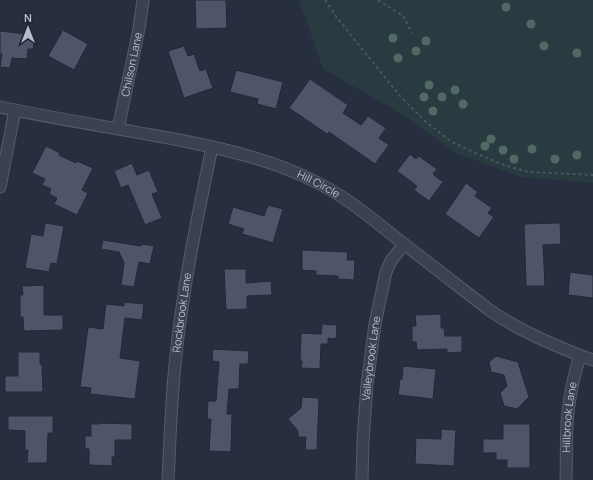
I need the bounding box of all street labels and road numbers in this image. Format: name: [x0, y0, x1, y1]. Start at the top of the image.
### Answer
street label: Chilson Lane: [117, 30, 145, 98]
street label: Hill Circle: [295, 166, 344, 201]
street label: Rockbrook Lane: [168, 271, 194, 353]
street label: Valleybrook Lane: [358, 314, 384, 401]
street label: Hillbrook Lane: [558, 380, 580, 453]

